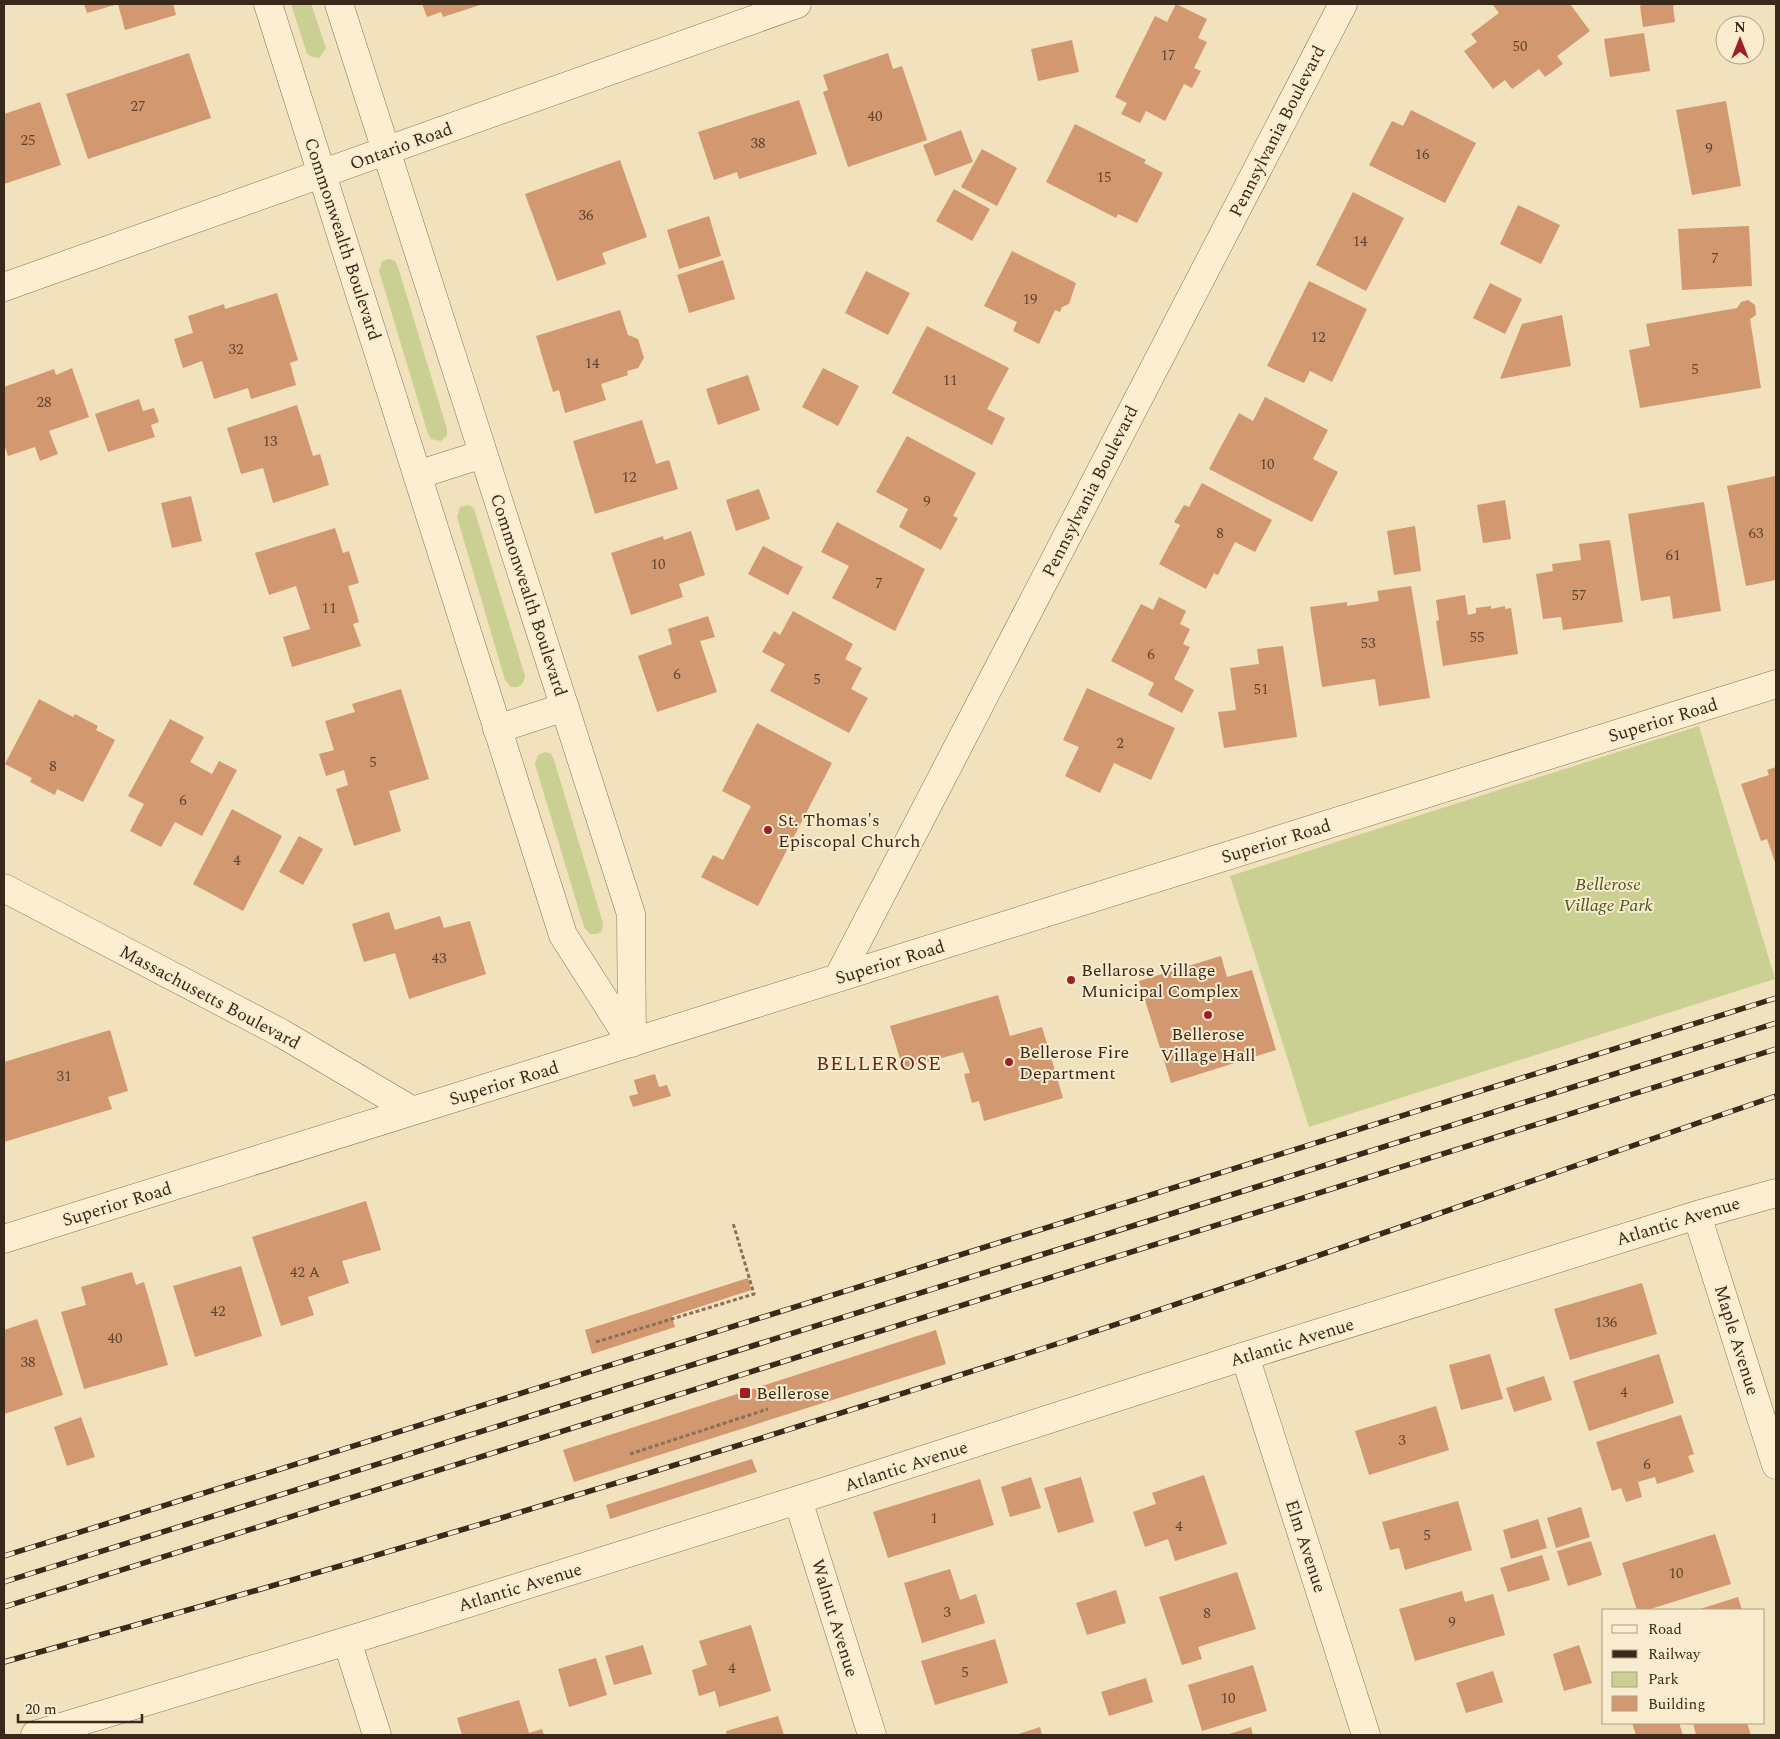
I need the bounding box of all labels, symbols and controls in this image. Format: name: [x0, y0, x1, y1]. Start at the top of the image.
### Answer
north arrow: [1715, 15, 1765, 65]
text: N: [1734, 17, 1746, 38]
house number: 50: [1512, 35, 1528, 58]
street label: Pennsylvania Boulevard: [1222, 41, 1333, 222]
house number: 17: [1160, 44, 1176, 67]
house number: 27: [130, 95, 146, 118]
house number: 40: [867, 105, 883, 128]
street label: Ontario Road: [346, 115, 456, 178]
house number: 25: [20, 129, 36, 152]
house number: 38: [750, 132, 766, 155]
street label: Commonwealth Boulevard: [297, 134, 388, 344]
house number: 9: [1705, 137, 1713, 160]
house number: 16: [1414, 143, 1430, 166]
house number: 15: [1096, 166, 1112, 189]
house number: 36: [578, 204, 594, 227]
house number: 14: [1352, 230, 1368, 253]
house number: 7: [1711, 247, 1719, 270]
house number: 19: [1022, 288, 1038, 311]
house number: 12: [1310, 326, 1326, 349]
house number: 32: [228, 338, 244, 361]
house number: 14: [584, 352, 600, 375]
house number: 5: [1691, 358, 1699, 381]
house number: 11: [942, 369, 958, 392]
house number: 28: [36, 391, 52, 414]
street label: Pennsylvania Boulevard: [1035, 401, 1146, 582]
house number: 13: [262, 430, 278, 453]
house number: 10: [1259, 453, 1275, 476]
house number: 12: [621, 466, 637, 489]
street label: Commonwealth Boulevard: [483, 490, 574, 700]
house number: 9: [923, 490, 931, 513]
house number: 8: [1216, 522, 1224, 545]
house number: 63: [1748, 522, 1764, 545]
house number: 61: [1665, 544, 1681, 567]
house number: 10: [650, 553, 666, 576]
house number: 7: [875, 572, 883, 595]
house number: 57: [1571, 584, 1587, 607]
house number: 11: [321, 597, 337, 620]
house number: 55: [1469, 626, 1485, 649]
house number: 53: [1360, 632, 1376, 655]
house number: 6: [1147, 643, 1155, 666]
house number: 6: [673, 663, 681, 686]
house number: 5: [813, 668, 821, 691]
house number: 51: [1253, 678, 1269, 701]
street label: Superior Road: [1605, 691, 1721, 750]
house number: 2: [1116, 732, 1124, 755]
house number: 5: [369, 751, 377, 774]
house number: 8: [49, 755, 57, 778]
house number: 6: [179, 789, 187, 812]
place label: St. Thomas's Episcopal Church: [778, 807, 920, 855]
street label: Superior Road: [1218, 812, 1334, 871]
marker: St. Thomas's Episcopal Church: [762, 824, 774, 836]
house number: 4: [233, 849, 241, 872]
park label: Bellerose Village Park: [1563, 871, 1654, 919]
street label: Superior Road: [832, 933, 948, 992]
street label: Massachusetts Boulevard: [114, 938, 305, 1057]
house number: 43: [431, 947, 447, 970]
place label: Bellarose Village Municipal Complex: [1081, 957, 1239, 1005]
marker: Bellarose Village Municipal Complex: [1065, 974, 1077, 986]
marker: Bellerose Village Hall: [1202, 1009, 1214, 1021]
place label: Bellerose Village Hall: [1161, 1021, 1256, 1069]
place label: Bellerose Fire Department: [1019, 1039, 1129, 1087]
district label: BELLEROSE: [816, 1049, 942, 1079]
street label: Superior Road: [446, 1054, 562, 1113]
marker: Bellerose Fire Department: [1003, 1056, 1015, 1068]
house number: 31: [56, 1065, 72, 1088]
street label: Superior Road: [59, 1175, 175, 1234]
street label: Atlantic Avenue: [1613, 1190, 1744, 1253]
house number: 42 A: [290, 1261, 320, 1284]
street label: Maple Avenue: [1707, 1282, 1766, 1399]
house number: 42: [210, 1300, 226, 1323]
street label: Atlantic Avenue: [1227, 1311, 1358, 1374]
house number: 136: [1595, 1311, 1618, 1334]
house number: 40: [107, 1327, 123, 1350]
house number: 38: [20, 1351, 36, 1374]
place label: Bellerose: [756, 1380, 829, 1407]
house number: 4: [1620, 1381, 1628, 1404]
marker: Bellerose: [738, 1386, 752, 1400]
house number: 3: [1398, 1429, 1406, 1452]
street label: Atlantic Avenue: [841, 1434, 971, 1499]
house number: 6: [1643, 1453, 1651, 1476]
street label: Elm Avenue: [1278, 1496, 1333, 1596]
house number: 1: [930, 1507, 938, 1530]
house number: 4: [1175, 1515, 1183, 1538]
house number: 5: [1423, 1524, 1431, 1547]
street label: Atlantic Avenue: [455, 1556, 586, 1619]
street label: Walnut Avenue: [804, 1556, 865, 1681]
house number: 10: [1668, 1562, 1684, 1585]
house number: 3: [943, 1601, 951, 1624]
house number: 8: [1203, 1602, 1211, 1625]
legend: [1602, 1609, 1765, 1724]
house number: 9: [1448, 1611, 1456, 1634]
text: Road: [1648, 1618, 1682, 1641]
text: Railway: [1648, 1643, 1701, 1666]
house number: 4: [728, 1657, 736, 1680]
house number: 5: [961, 1661, 969, 1684]
text: Park: [1648, 1668, 1679, 1691]
house number: 10: [1220, 1687, 1236, 1710]
scale bar: [18, 1692, 141, 1724]
text: Building: [1648, 1693, 1705, 1716]
text: 20 m: [25, 1698, 57, 1721]

